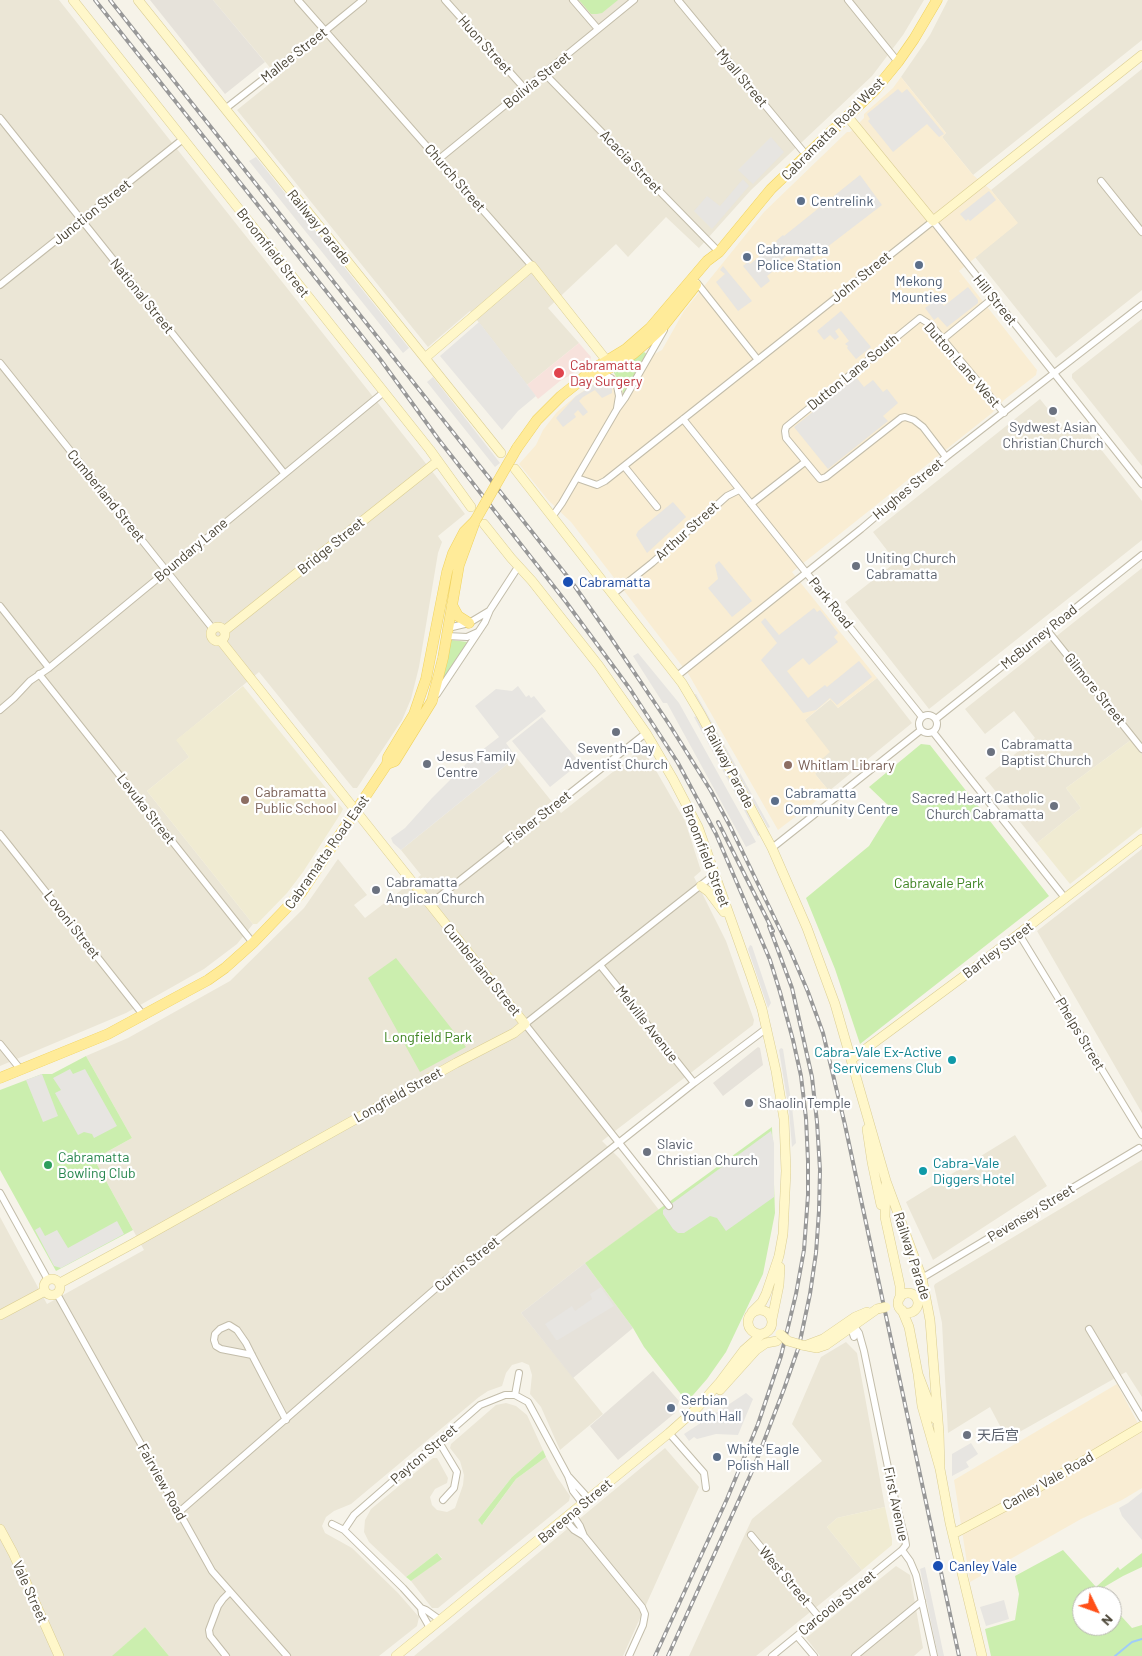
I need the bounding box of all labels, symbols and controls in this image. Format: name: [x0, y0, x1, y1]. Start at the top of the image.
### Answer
street label: Huon Street: [454, 12, 516, 78]
street label: Mallee Street: [257, 24, 331, 86]
street label: Myall Street: [713, 45, 771, 111]
street label: Bolivia Street: [500, 48, 574, 112]
street label: Cabramatta Road West: [778, 74, 888, 184]
street label: Acacia Street: [597, 127, 665, 197]
street label: Church Street: [421, 141, 489, 215]
street label: Junction Street: [50, 176, 134, 248]
street label: Railway Parade: [284, 186, 354, 268]
place label: Centrelink: [811, 193, 873, 209]
marker: Centrelink: [795, 195, 807, 207]
street label: Broomfield Street: [233, 205, 313, 301]
place label: Cabramatta Police Station: [757, 241, 841, 274]
street label: John Street: [828, 248, 894, 306]
marker: Cabramatta Police Station: [741, 251, 753, 263]
street label: National Street: [107, 255, 177, 337]
marker: Mekong Mounties: [913, 259, 925, 271]
street label: Hill Street: [970, 271, 1020, 329]
place label: Mekong Mounties: [891, 273, 947, 306]
street label: Dutton Lane West: [920, 319, 1004, 411]
street label: Dutton Lane South: [804, 330, 902, 414]
place label: Cabramatta Day Surgery: [570, 357, 642, 390]
marker: Cabramatta Day Surgery: [552, 366, 566, 380]
marker: Sydwest Asian Christian Church: [1047, 405, 1059, 417]
place label: Sydwest Asian Christian Church: [1003, 419, 1103, 452]
street label: Cumberland Street: [64, 446, 148, 546]
street label: Hughes Street: [869, 455, 947, 523]
street label: Arthur Street: [652, 498, 722, 564]
street label: Boundary Lane: [151, 514, 231, 586]
street label: Bridge Street: [294, 514, 368, 578]
place label: Uniting Church Cabramatta: [866, 550, 956, 582]
marker: Uniting Church Cabramatta: [850, 560, 862, 572]
place label: Cabramatta: [579, 574, 650, 590]
street label: Park Road: [805, 574, 857, 632]
marker: Cabramatta: [561, 575, 575, 589]
street label: McBurney Road: [997, 601, 1081, 673]
street label: Gilmore Street: [1061, 650, 1129, 728]
street label: Railway Parade: [700, 723, 758, 811]
marker: Seventh-Day Adventist Church: [610, 726, 622, 738]
place label: Cabramatta Baptist Church: [1001, 736, 1091, 769]
place label: Seventh-Day Adventist Church: [564, 740, 668, 772]
marker: Cabramatta Baptist Church: [985, 746, 997, 758]
place label: Jesus Family Centre: [437, 748, 516, 780]
place label: Whitlam Library: [798, 757, 895, 773]
marker: Jesus Family Centre: [421, 758, 433, 770]
marker: Whitlam Library: [782, 759, 794, 771]
street label: Levuka Street: [113, 771, 179, 847]
place label: Cabramatta Public School: [255, 784, 337, 816]
place label: Cabramatta Community Centre: [785, 785, 898, 818]
street label: Fisher Street: [502, 787, 574, 849]
place label: Sacred Heart Catholic Church Cabramatta: [912, 790, 1044, 822]
street label: Cabramatta Road East: [281, 792, 373, 912]
marker: Cabramatta Public School: [239, 794, 251, 806]
marker: Cabramatta Community Centre: [769, 795, 781, 807]
marker: Sacred Heart Catholic Church Cabramatta: [1048, 800, 1060, 812]
street label: Broomfield Street: [679, 802, 733, 910]
place label: Cabramatta Anglican Church: [386, 874, 485, 906]
park label: Cabravale Park: [894, 875, 984, 891]
marker: Cabramatta Anglican Church: [370, 884, 382, 896]
street label: Lovoni Street: [40, 888, 104, 962]
street label: Bartley Street: [959, 918, 1037, 982]
street label: Cumberland Street: [440, 920, 524, 1020]
street label: Melville Avenue: [612, 983, 682, 1065]
street label: Phelps Street: [1052, 995, 1108, 1073]
park label: Longfield Park: [384, 1029, 472, 1045]
place label: Cabra-Vale Ex-Active Servicemens Club: [814, 1044, 942, 1076]
marker: Cabra-Vale Ex-Active Servicemens Club: [946, 1054, 958, 1066]
street label: Longfield Street: [351, 1064, 445, 1126]
place label: Shaolin Temple: [759, 1095, 851, 1111]
marker: Shaolin Temple: [743, 1097, 755, 1109]
place label: Slavic Christian Church: [657, 1136, 758, 1168]
marker: Slavic Christian Church: [641, 1146, 653, 1158]
place label: Cabramatta Bowling Club: [58, 1149, 136, 1182]
place label: Cabra-Vale Diggers Hotel: [933, 1155, 1015, 1188]
marker: Cabramatta Bowling Club: [42, 1159, 54, 1171]
marker: Cabra-Vale Diggers Hotel: [917, 1165, 929, 1177]
street label: Pevensey Street: [985, 1181, 1077, 1245]
street label: Railway Parade: [890, 1210, 934, 1302]
street label: Curtin Street: [431, 1233, 503, 1295]
place label: Serbian Youth Hall: [681, 1392, 741, 1424]
marker: Serbian Youth Hall: [665, 1402, 677, 1414]
street label: Payton Street: [387, 1420, 461, 1488]
place label: 天后宫: [977, 1427, 1019, 1443]
marker: 天后宫: [961, 1429, 973, 1441]
street label: Fairview Road: [134, 1441, 190, 1523]
place label: White Eagle Polish Hall: [727, 1441, 799, 1474]
street label: Canley Vale Road: [1000, 1448, 1096, 1514]
marker: White Eagle Polish Hall: [711, 1451, 723, 1463]
street label: First Avenue: [880, 1465, 912, 1543]
street label: Bareena Street: [535, 1475, 615, 1547]
street label: West Street: [755, 1543, 815, 1609]
street label: Vale Street: [9, 1558, 51, 1626]
place label: Canley Vale: [949, 1558, 1017, 1574]
marker: Canley Vale: [931, 1559, 945, 1573]
street label: Carcoola Street: [795, 1567, 879, 1639]
north arrow: [1072, 1586, 1122, 1636]
text: N: [1098, 1612, 1117, 1630]

